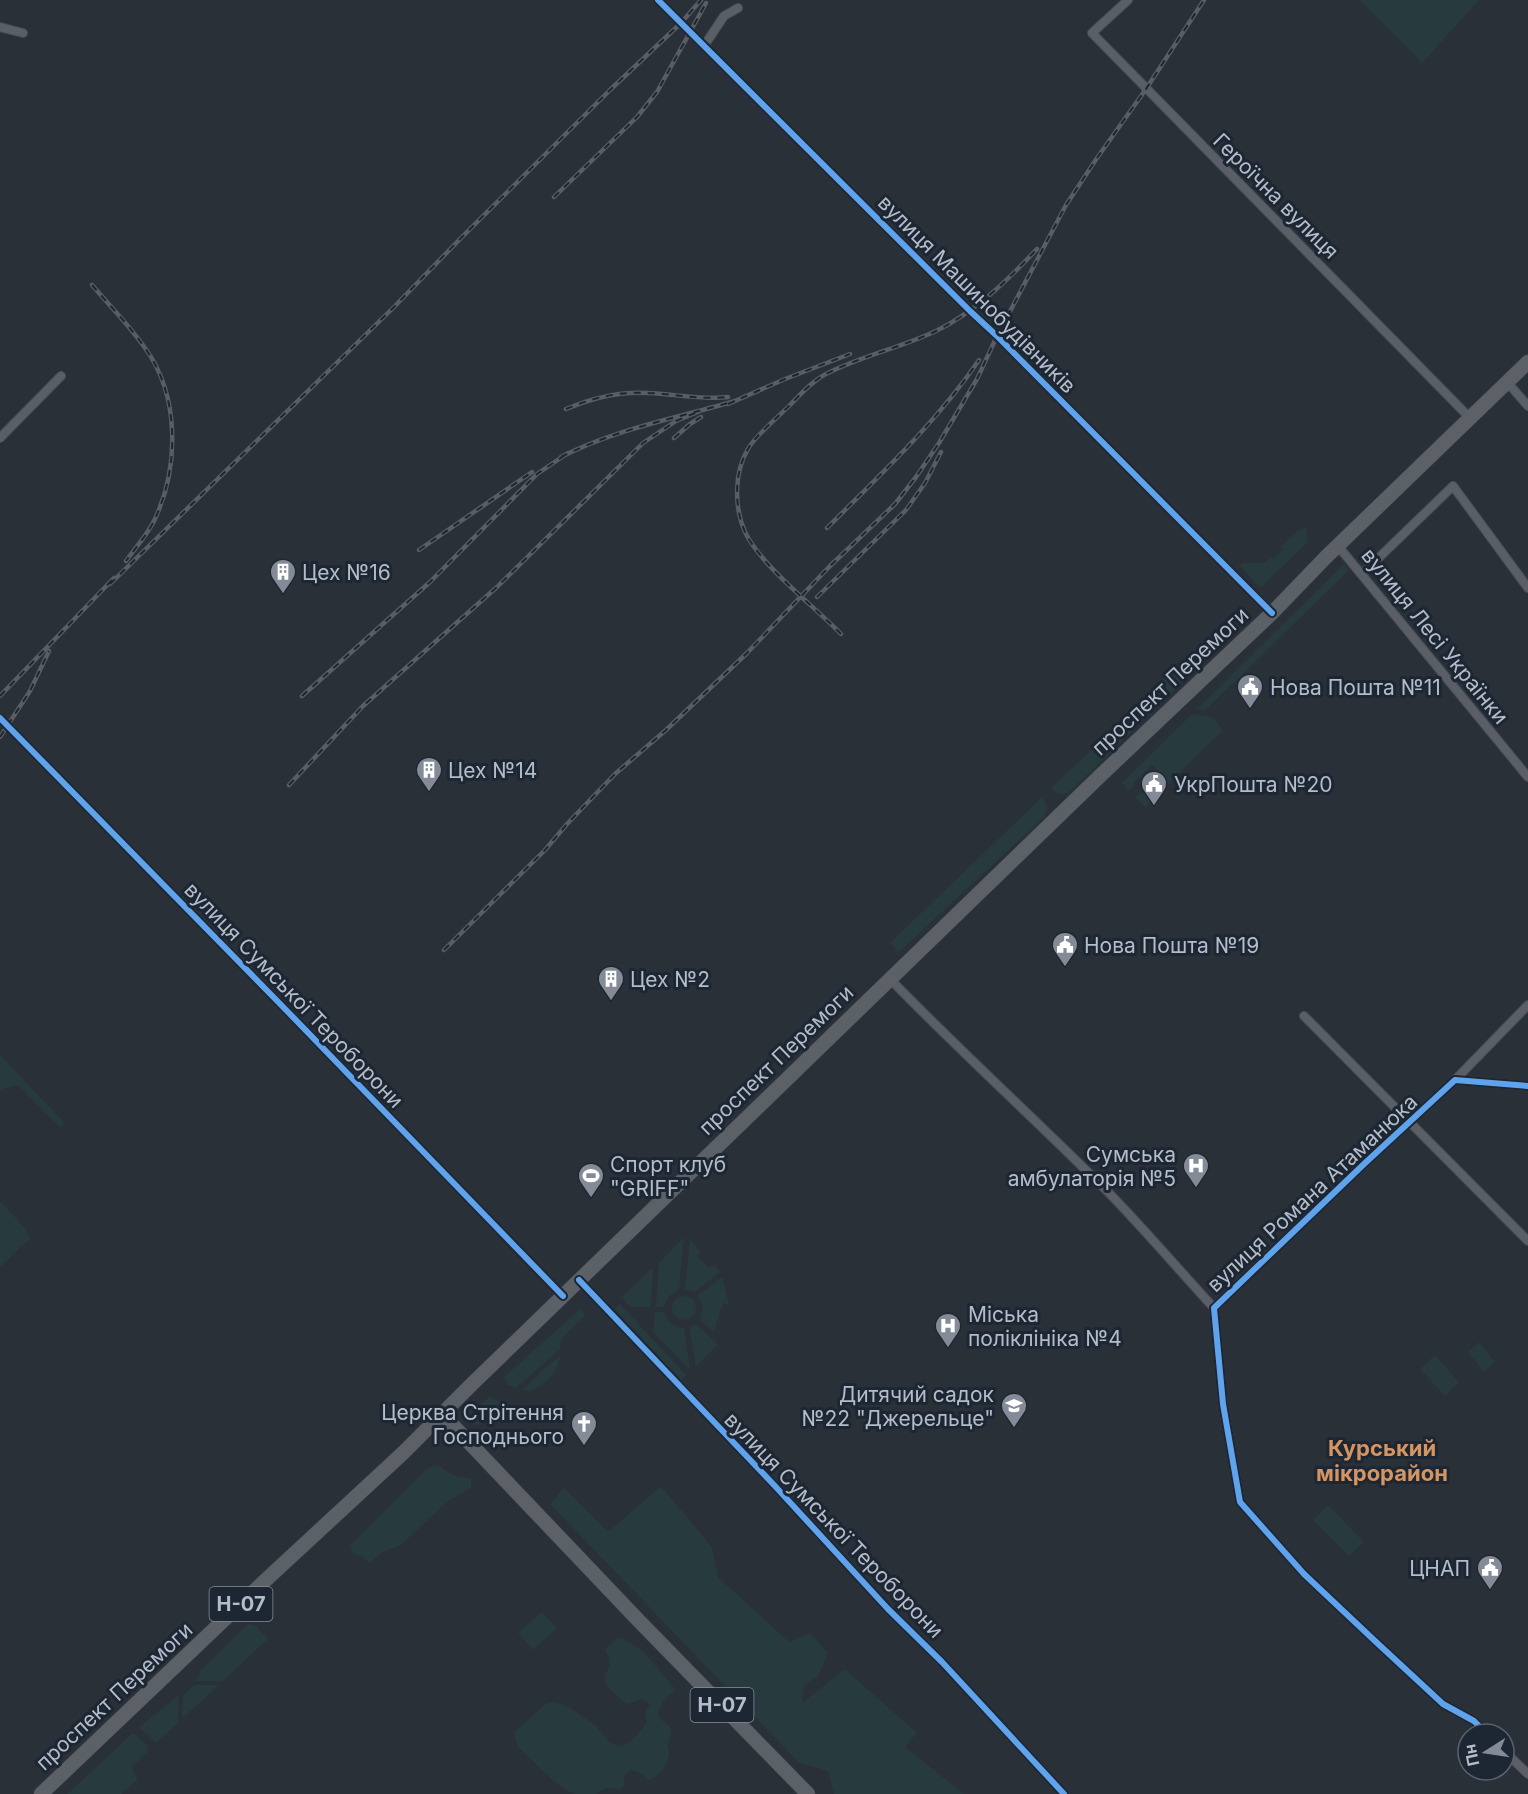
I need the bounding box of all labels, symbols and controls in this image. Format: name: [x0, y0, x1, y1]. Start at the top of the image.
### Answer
street label: Героїчна вулиця: [1208, 128, 1344, 264]
street label: вулиця Машинобудівників: [873, 190, 1081, 398]
street label: вулиця Лесі Українки: [1356, 543, 1514, 729]
building icon: Цех №16: [268, 557, 298, 595]
place label: Цех №16: [302, 560, 391, 585]
street label: проспект Перемоги: [1086, 602, 1254, 760]
public building icon: Нова Пошта №11: [1235, 672, 1265, 710]
place label: Нова Пошта №11: [1270, 675, 1441, 700]
building icon: Цех №14: [414, 755, 444, 793]
place label: Цех №14: [448, 758, 537, 783]
public building icon: УкрПошта №20: [1139, 769, 1169, 807]
place label: УкрПошта №20: [1174, 772, 1333, 797]
street label: вулиця Сумської Тероборони: [180, 877, 408, 1113]
public building icon: Нова Пошта №19: [1050, 930, 1080, 968]
place label: Нова Пошта №19: [1084, 933, 1259, 958]
building icon: Цех №2: [596, 964, 626, 1002]
place label: Цех №2: [630, 967, 710, 992]
street label: проспект Перемоги: [694, 980, 858, 1140]
street label: вулиця Романа Атаманюка: [1202, 1089, 1422, 1297]
place label: Сумська амбулаторія №5: [1008, 1142, 1176, 1191]
hospital icon: Сумська амбулаторія №5: [1181, 1151, 1211, 1189]
place label: Спорт клуб "GRIFF": [610, 1152, 726, 1201]
sports icon: Спорт клуб "GRIFF": [576, 1161, 606, 1199]
place label: Міська поліклініка №4: [968, 1302, 1122, 1351]
hospital icon: Міська поліклініка №4: [933, 1311, 963, 1349]
place label: Дитячий садок №22 "Джерельце": [802, 1382, 995, 1431]
school or university icon: Дитячий садок №22 "Джерельце": [999, 1391, 1029, 1429]
place label: Церква Стрітення Господнього: [381, 1400, 564, 1449]
street label: вулиця Сумської Тероборони: [720, 1407, 948, 1643]
church icon: Церква Стрітення Господнього: [569, 1409, 599, 1447]
district label: Курський мікрорайон: [1316, 1435, 1448, 1486]
public building icon: ЦНАП: [1475, 1553, 1505, 1591]
place label: ЦНАП: [1409, 1556, 1470, 1581]
road number: Н-07: [210, 1587, 272, 1621]
street label: проспект Перемоги: [30, 1617, 198, 1775]
road number: Н-07: [690, 1688, 754, 1722]
north arrow: [1456, 1722, 1516, 1782]
text: Пн: [1459, 1742, 1483, 1768]

